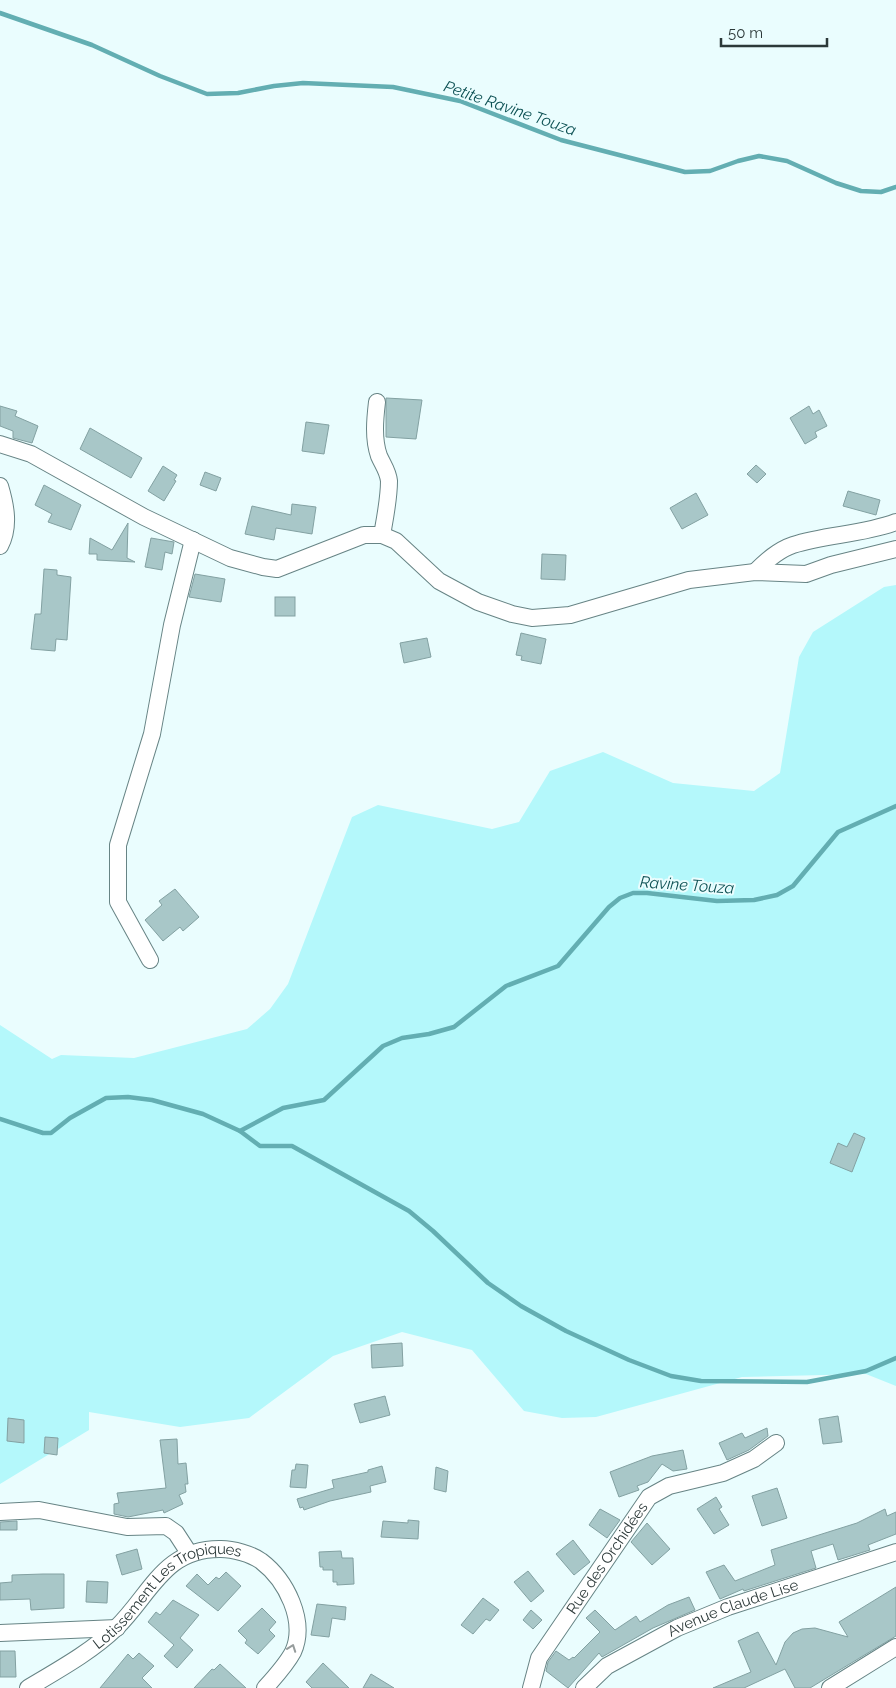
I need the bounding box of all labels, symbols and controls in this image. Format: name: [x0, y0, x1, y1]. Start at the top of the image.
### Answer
scale bar: [721, 15, 827, 47]
text: 50 m: [728, 24, 763, 42]
water label: Petite Ravine Touza: [441, 76, 579, 140]
water label: Ravine Touza: [639, 872, 735, 898]
street label: Rue des Orchidées: [563, 1499, 652, 1617]
street label: Lotissement Les Tropiques: [89, 1540, 244, 1653]
street label: Avenue Claude Lise: [664, 1576, 801, 1640]
one-way arrow: [287, 1644, 297, 1653]

